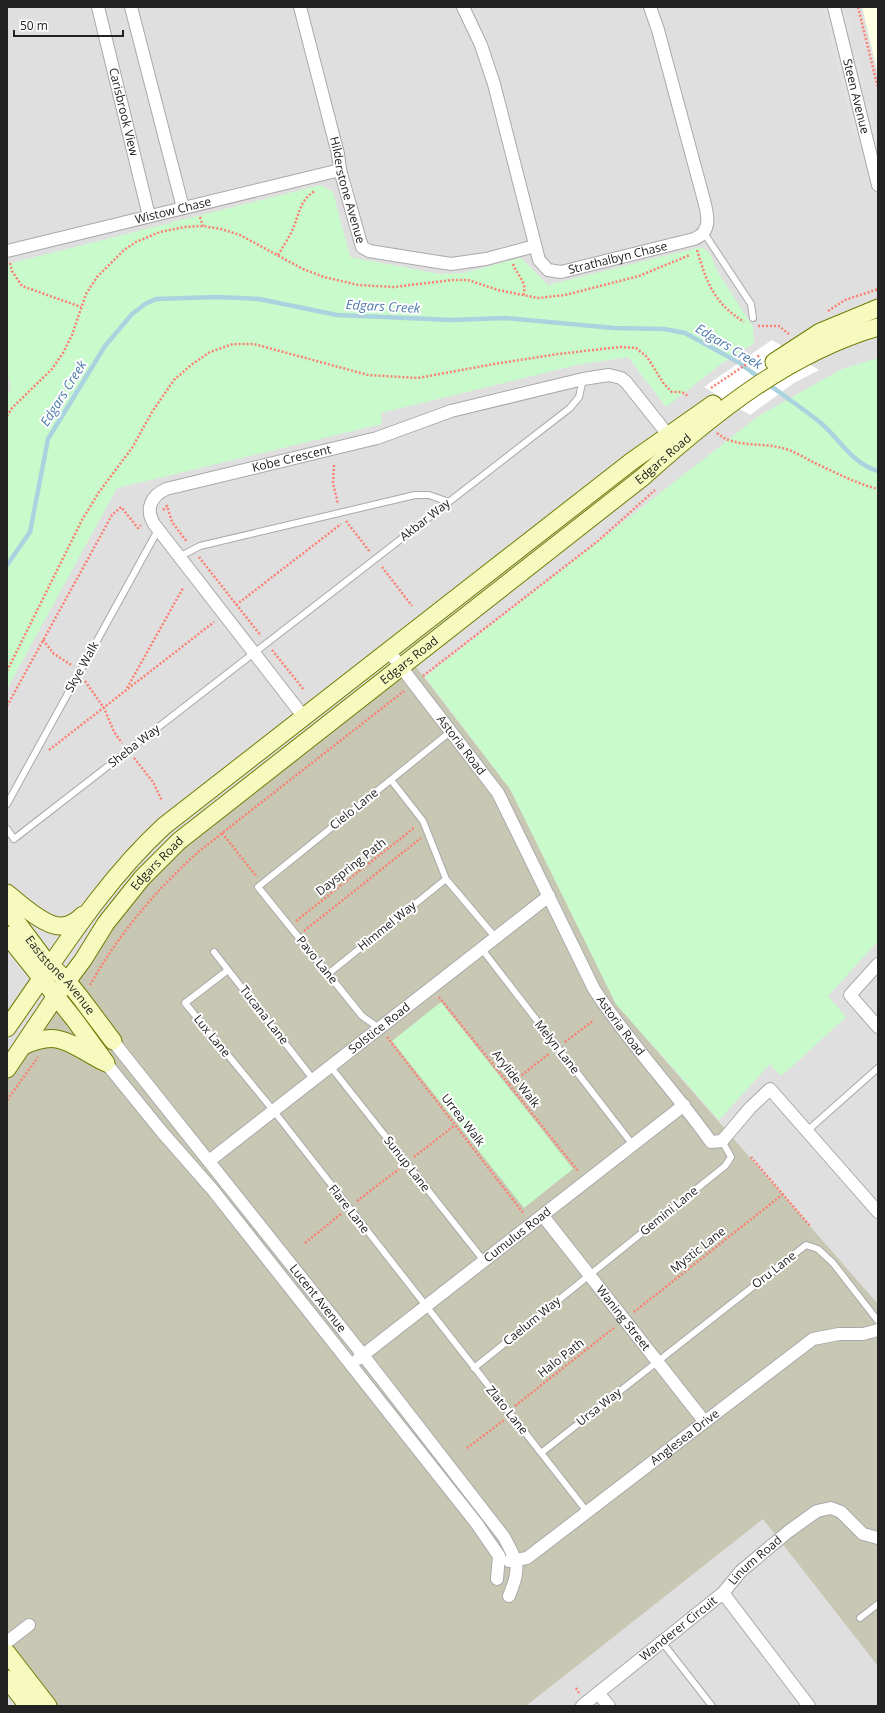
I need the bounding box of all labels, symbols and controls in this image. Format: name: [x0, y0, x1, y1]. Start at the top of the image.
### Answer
scale bar: [14, 12, 123, 38]
text: 50 m: [20, 17, 48, 34]
street label: Steen Avenue: [839, 57, 874, 136]
street label: Carisbrook View: [105, 66, 143, 158]
street label: Hilderstone Avenue: [326, 134, 370, 246]
street label: Wistow Chase: [133, 193, 213, 228]
street label: Strathalbyn Chase: [566, 237, 669, 278]
water label: Edgars Creek: [345, 295, 421, 317]
water label: Edgars Creek: [692, 319, 766, 373]
water label: Edgars Creek: [36, 356, 91, 429]
street label: Edgars Road: [631, 430, 695, 488]
street label: Kobe Crescent: [250, 440, 333, 476]
street label: Akbar Way: [396, 494, 454, 545]
street label: Edgars Road: [376, 632, 441, 688]
street label: Skye Walk: [61, 638, 103, 695]
street label: Astoria Road: [433, 711, 490, 778]
street label: Sheba Way: [104, 719, 164, 771]
street label: Cielo Lane: [326, 784, 382, 833]
street label: Edgars Road: [126, 832, 187, 894]
street label: Dayspring Path: [312, 834, 389, 899]
street label: Himmel Way: [354, 896, 420, 954]
street label: Eaststone Avenue: [22, 932, 99, 1018]
street label: Pavo Lane: [293, 932, 342, 987]
street label: Tucana Lane: [236, 982, 293, 1048]
street label: Astoria Road: [593, 992, 649, 1059]
street label: Solstice Road: [345, 998, 414, 1057]
street label: Lux Lane: [190, 1011, 235, 1061]
street label: Melyn Lane: [531, 1016, 584, 1077]
street label: Arylide Walk: [489, 1046, 545, 1112]
street label: Urrea Walk: [438, 1090, 490, 1150]
street label: Sunup Lane: [380, 1132, 435, 1195]
street label: Flare Lane: [325, 1181, 374, 1237]
street label: Gemini Lane: [636, 1182, 701, 1239]
street label: Cumulus Road: [480, 1203, 554, 1266]
street label: Mystic Lane: [667, 1223, 729, 1277]
street label: Oru Lane: [748, 1247, 800, 1292]
street label: Lucent Avenue: [286, 1260, 351, 1336]
street label: Waning Street: [593, 1282, 655, 1354]
street label: Caelum Way: [499, 1292, 565, 1349]
street label: Halo Path: [534, 1334, 587, 1381]
street label: Zlato Lane: [482, 1382, 532, 1438]
street label: Ursa Way: [573, 1383, 626, 1430]
street label: Anglesea Drive: [646, 1405, 723, 1469]
street label: Linum Road: [724, 1531, 785, 1588]
street label: Wanderer Circuit: [636, 1592, 720, 1665]

